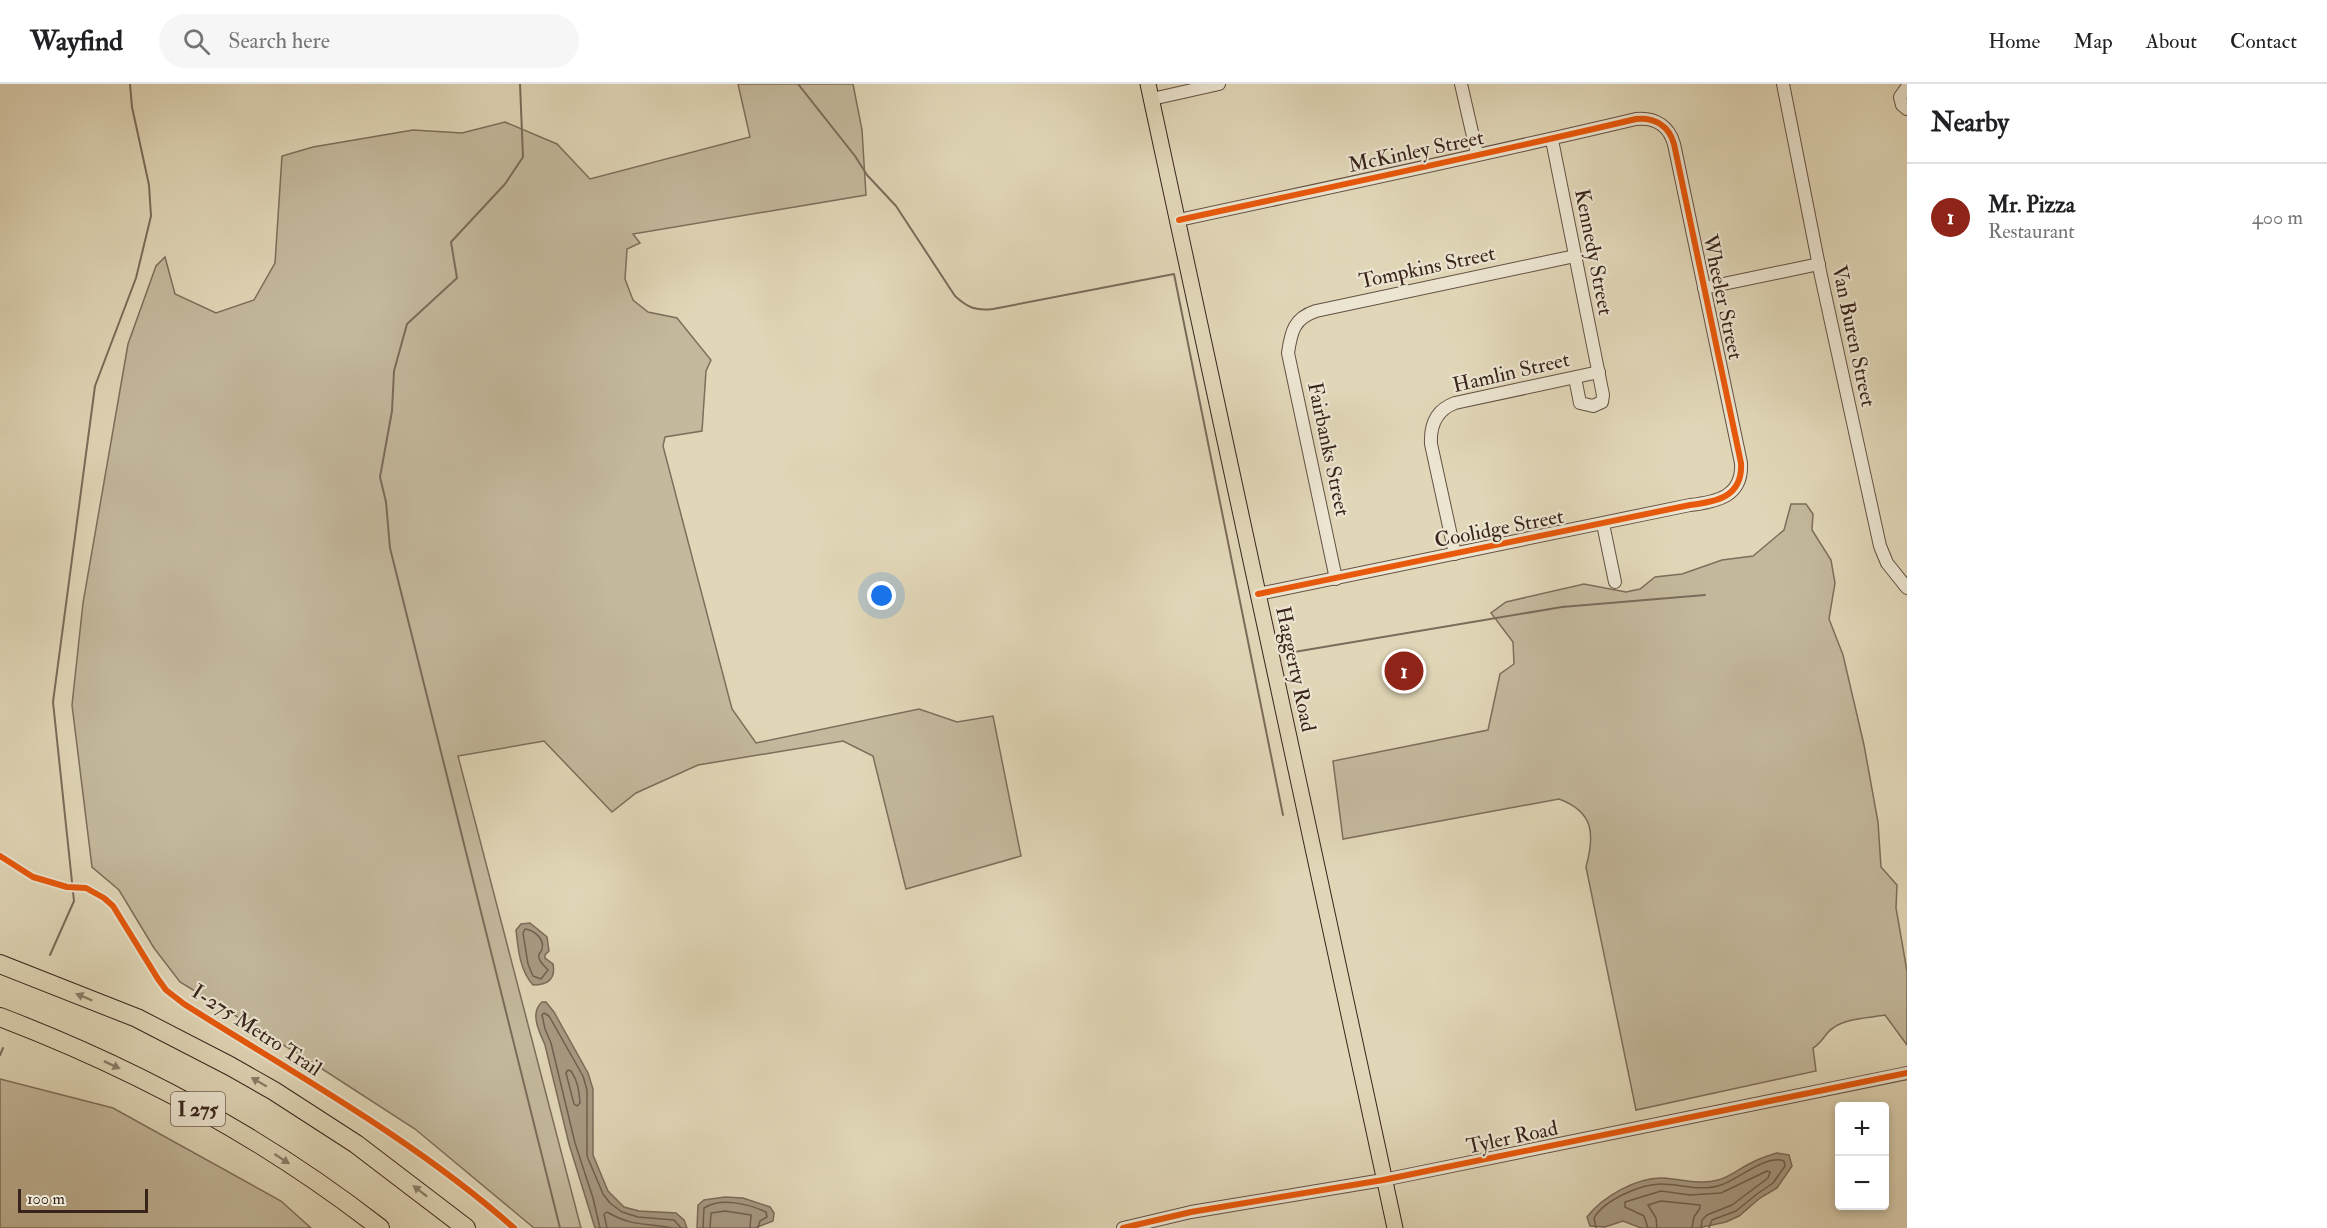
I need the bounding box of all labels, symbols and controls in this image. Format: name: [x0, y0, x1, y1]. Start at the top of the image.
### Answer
search box: [159, 14, 579, 68]
text: Wayfind: [30, 24, 123, 59]
icon: search: [180, 25, 213, 58]
text: Search here: [228, 27, 330, 55]
text: Home: [1988, 28, 2040, 55]
text: Map: [2073, 28, 2113, 55]
text: About: [2146, 28, 2197, 55]
text: Contact: [2230, 28, 2297, 55]
text: Nearby: [1931, 107, 2009, 139]
street label: McKinley Street: [1346, 124, 1486, 179]
street label: Kennedy Street: [1568, 187, 1619, 318]
text: Mr. Pizza: [1988, 191, 2075, 219]
text: 1: [1947, 205, 1954, 230]
text: 400 m: [2252, 205, 2303, 230]
text: Restaurant: [1988, 219, 2075, 244]
street label: Wheeler Street: [1696, 231, 1749, 362]
street label: Tompkins Street: [1357, 240, 1498, 295]
street label: Van Buren Street: [1825, 263, 1882, 410]
street label: Hamlin Street: [1450, 346, 1572, 399]
street label: Fairbanks Street: [1301, 380, 1356, 519]
street label: Coolidge Street: [1432, 503, 1566, 554]
your location: [867, 581, 896, 610]
street label: Haggerty Road: [1269, 604, 1322, 735]
pin: 1: [1384, 648, 1424, 694]
street label: I-275 Metro Trail: [187, 978, 327, 1083]
one-way arrow: [74, 992, 92, 1002]
one-way arrow: [103, 1060, 120, 1069]
one-way arrow: [251, 1077, 267, 1088]
road number: I 275: [171, 1092, 225, 1126]
map controls: [1835, 1102, 1889, 1210]
button: +: [1835, 1102, 1889, 1156]
street label: Tyler Road: [1464, 1114, 1561, 1160]
one-way arrow: [274, 1154, 290, 1165]
button: −: [1835, 1156, 1889, 1210]
one-way arrow: [412, 1185, 428, 1198]
scale bar: [18, 1186, 148, 1214]
text: 100 m: [27, 1189, 65, 1209]

